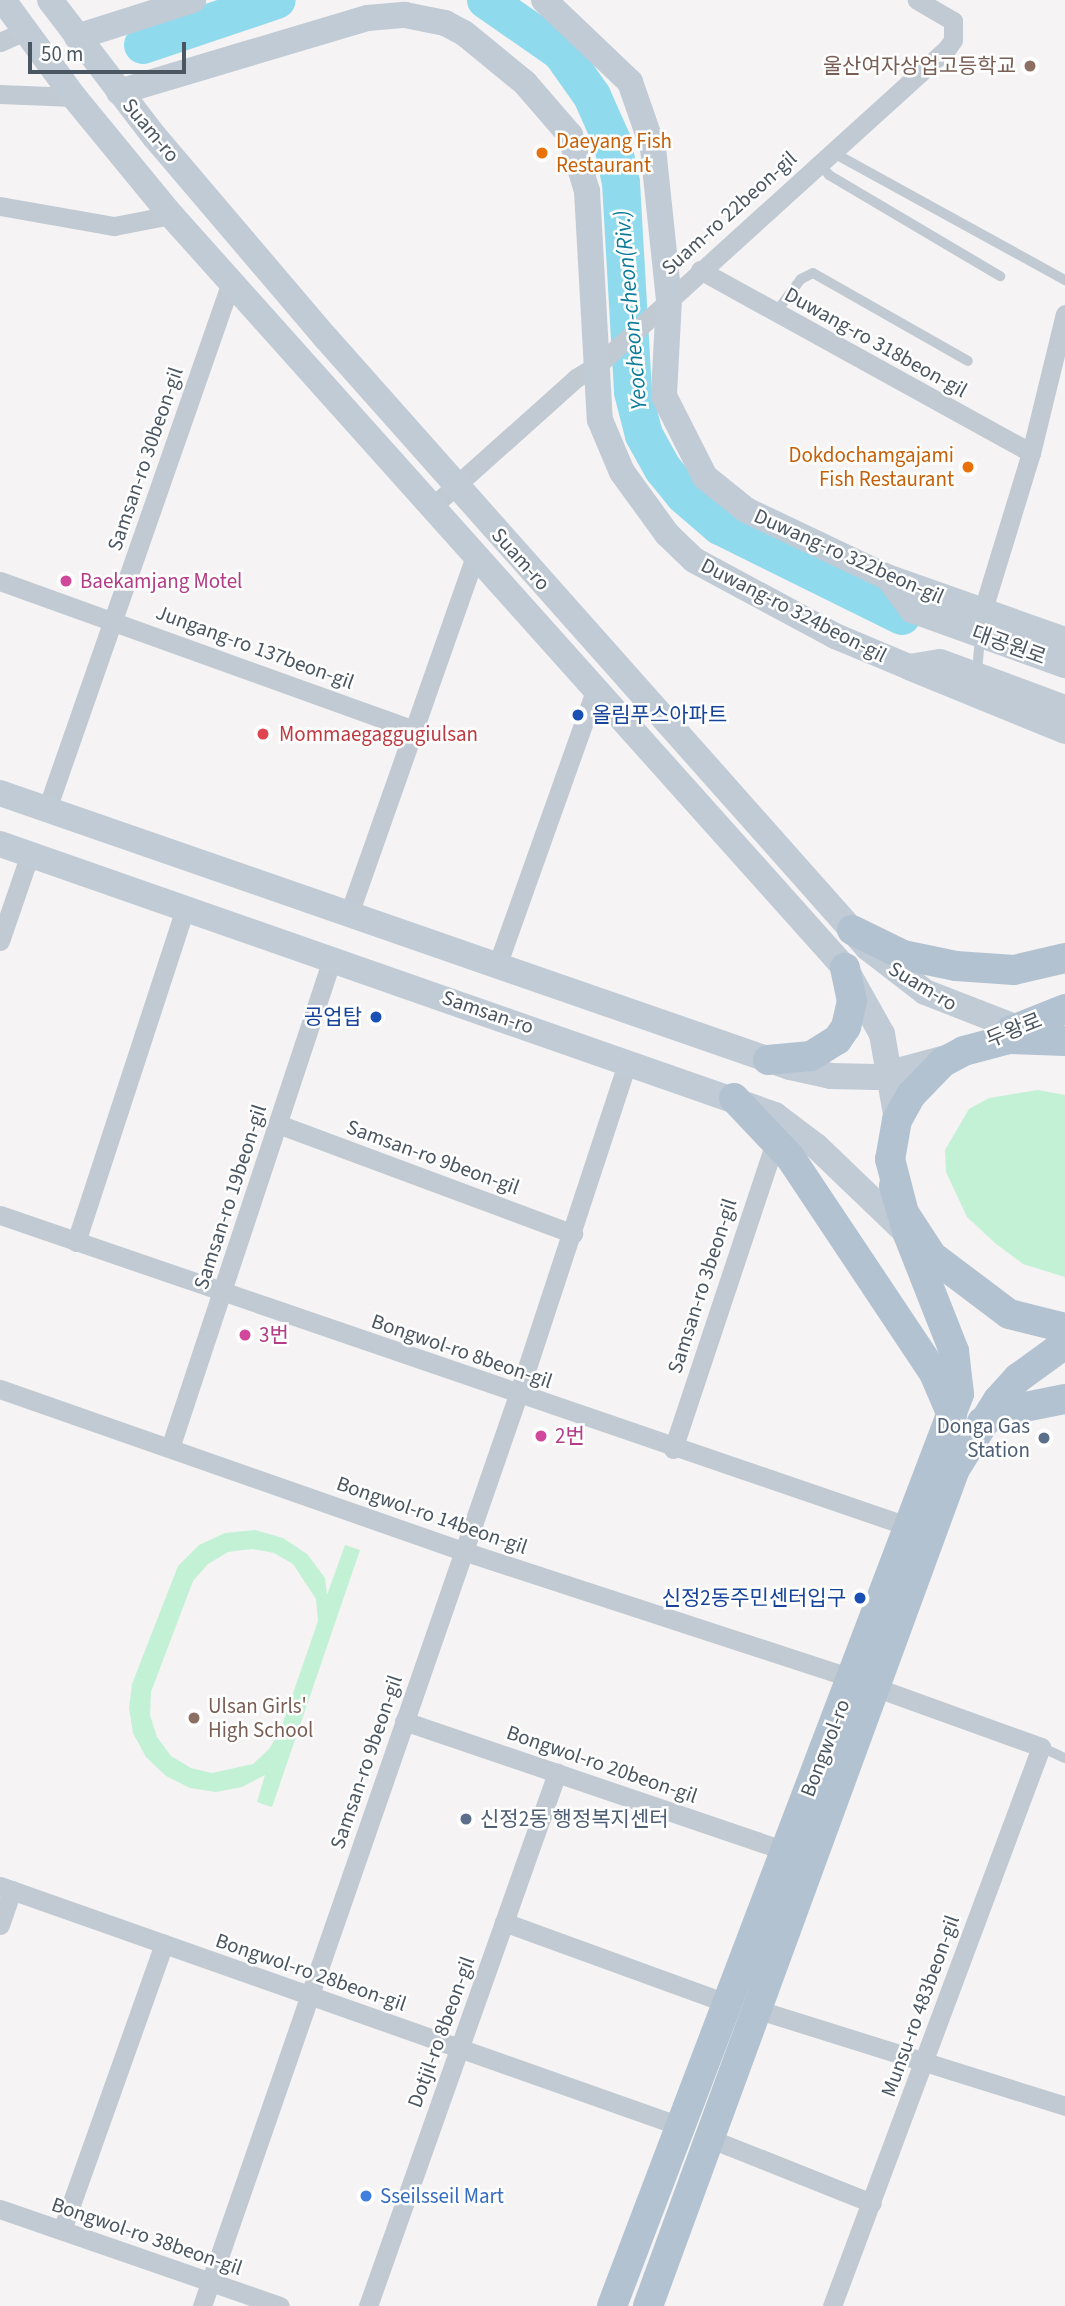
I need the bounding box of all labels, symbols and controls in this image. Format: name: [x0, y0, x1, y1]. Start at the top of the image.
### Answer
scale bar: [32, 28, 189, 72]
text: 50 m: [41, 39, 83, 69]
place label: 울산여자상업고등학교: [823, 53, 1016, 79]
marker: 울산여자상업고등학교: [1022, 58, 1038, 74]
street label: Suam-ro: [117, 93, 185, 167]
place label: Daeyang Fish Restaurant: [556, 128, 672, 178]
marker: Daeyang Fish Restaurant: [534, 145, 550, 161]
street label: Suam-ro 22beon-gil: [656, 146, 802, 280]
water label: Yeocheon-cheon(Riv.): [609, 209, 653, 411]
street label: Duwang-ro 318beon-gil: [780, 281, 972, 403]
street label: Samsan-ro 30beon-gil: [102, 364, 188, 554]
place label: Dokdochamgajami Fish Restaurant: [788, 442, 954, 492]
marker: Dokdochamgajami Fish Restaurant: [960, 459, 976, 475]
street label: Duwang-ro 322beon-gil: [750, 503, 948, 609]
street label: Suam-ro: [486, 522, 556, 596]
street label: Duwang-ro 324beon-gil: [697, 552, 891, 668]
place label: Baekamjang Motel: [80, 568, 242, 594]
marker: Baekamjang Motel: [58, 573, 74, 589]
street label: Jungang-ro 137beon-gil: [153, 599, 357, 695]
street label: 대공원로: [968, 620, 1050, 670]
place label: 올림푸스아파트: [592, 702, 727, 728]
marker: 올림푸스아파트: [570, 707, 586, 723]
place label: Mommaegaggugiulsan: [279, 721, 478, 747]
marker: Mommaegaggugiulsan: [253, 724, 273, 744]
street label: Suam-ro: [884, 956, 962, 1016]
street label: Samsan-ro: [439, 985, 537, 1039]
place label: 공업탑: [304, 1004, 362, 1030]
street label: 두왕로: [982, 1007, 1046, 1053]
marker: 공업탑: [368, 1009, 384, 1025]
street label: Samsan-ro 19beon-gil: [188, 1101, 272, 1293]
street label: Samsan-ro 9beon-gil: [343, 1114, 523, 1200]
street label: Samsan-ro 3beon-gil: [662, 1195, 742, 1377]
street label: Bongwol-ro 8beon-gil: [368, 1308, 556, 1394]
place label: 3번: [259, 1322, 289, 1348]
marker: 3번: [237, 1327, 253, 1343]
place label: Donga Gas Station: [937, 1413, 1030, 1463]
place label: 2번: [555, 1423, 585, 1449]
marker: 2번: [533, 1428, 549, 1444]
marker: Donga Gas Station: [1036, 1430, 1052, 1446]
street label: Bongwol-ro 14beon-gil: [333, 1471, 531, 1559]
place label: 신정2동주민센터입구: [662, 1585, 846, 1611]
marker: 신정2동주민센터입구: [852, 1590, 868, 1606]
street label: Samsan-ro 9beon-gil: [324, 1672, 408, 1852]
place label: Ulsan Girls' High School: [208, 1693, 313, 1743]
street label: Bongwol-ro: [795, 1696, 855, 1800]
marker: Ulsan Girls' High School: [186, 1710, 202, 1726]
street label: Bongwol-ro 20beon-gil: [503, 1720, 701, 1808]
place label: 신정2동 행정복지센터: [480, 1806, 669, 1832]
marker: 신정2동 행정복지센터: [458, 1811, 474, 1827]
street label: Munsu-ro 483beon-gil: [875, 1912, 965, 2100]
street label: Bongwol-ro 28beon-gil: [212, 1928, 410, 2016]
street label: Dotjil-ro 8beon-gil: [402, 1953, 480, 2111]
place label: Sseilsseil Mart: [380, 2183, 504, 2209]
marker: Sseilsseil Mart: [358, 2188, 374, 2204]
street label: Bongwol-ro 38beon-gil: [48, 2192, 246, 2280]

